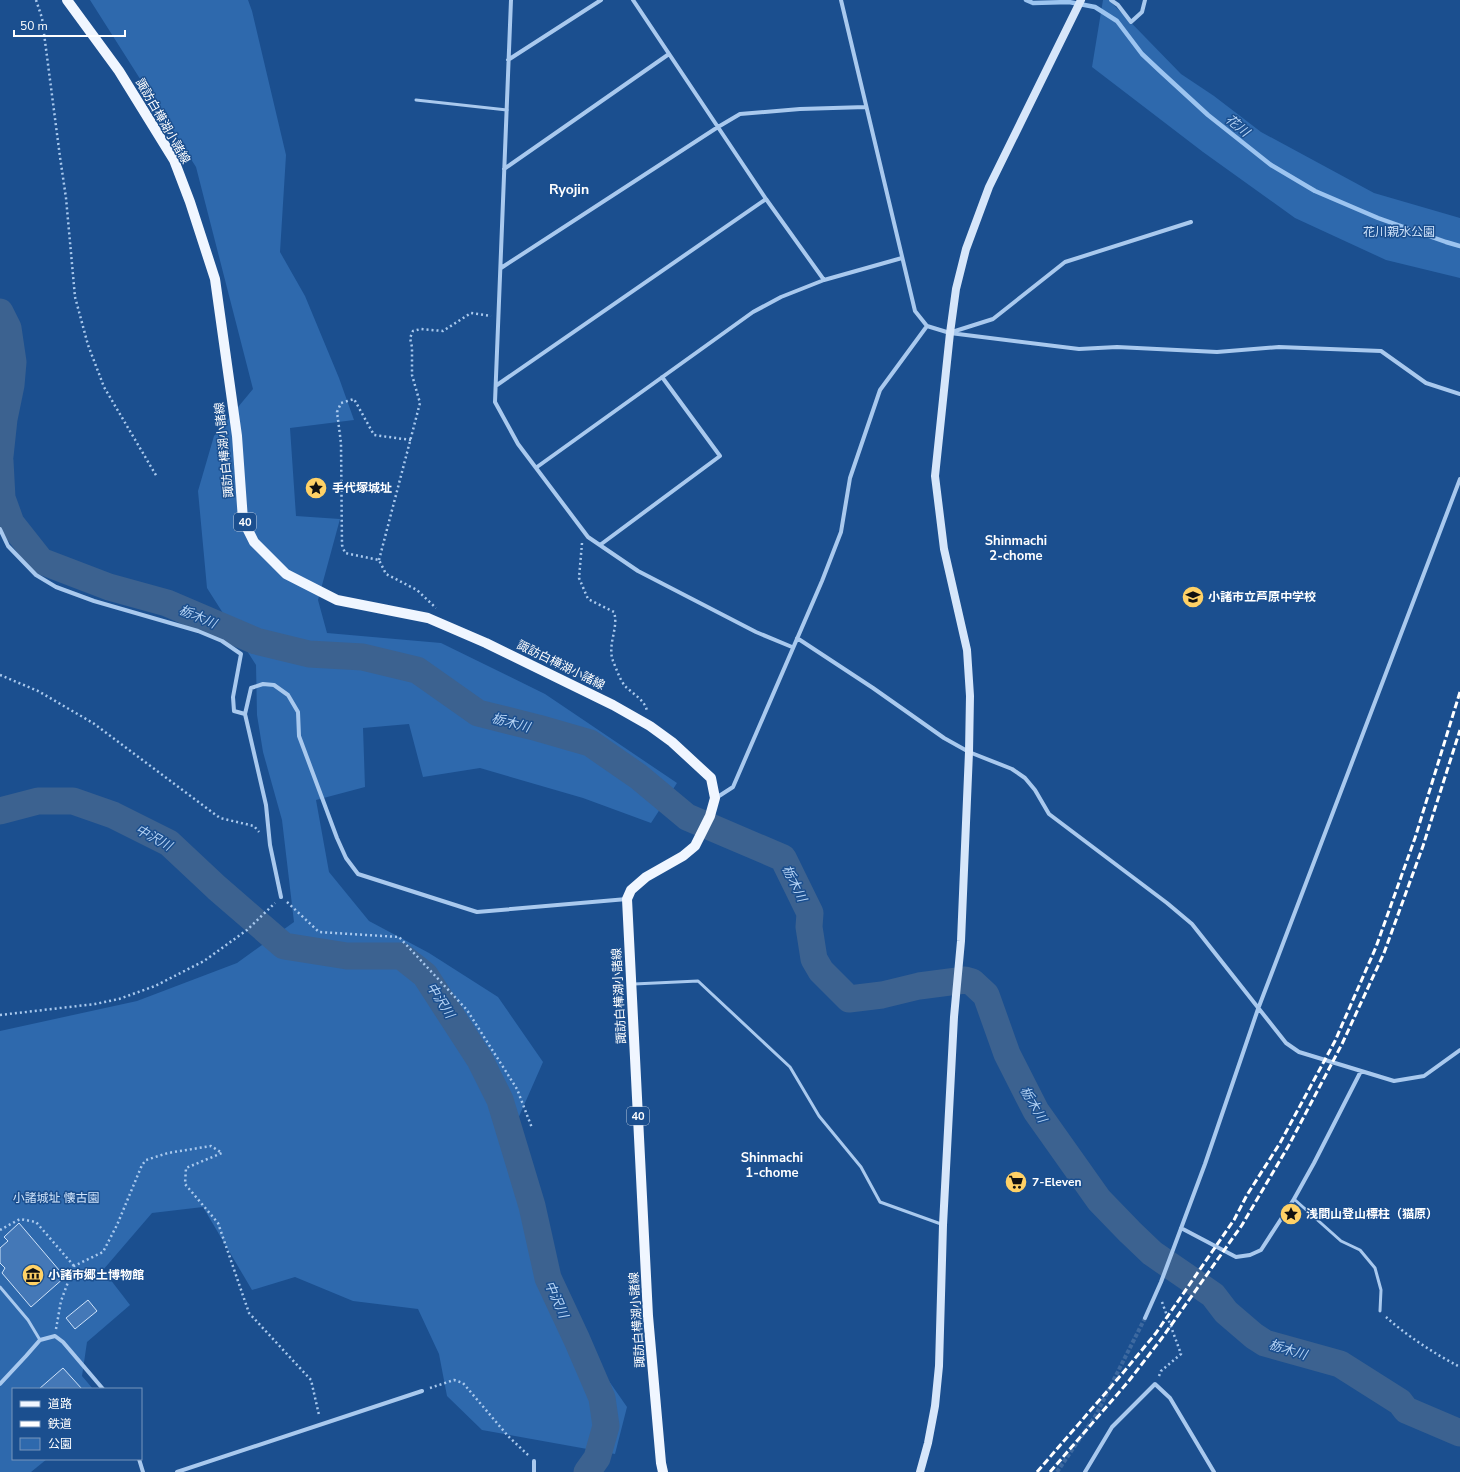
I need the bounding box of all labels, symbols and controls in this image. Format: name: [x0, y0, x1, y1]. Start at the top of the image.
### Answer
scale bar: [14, 12, 125, 38]
text: 50 m: [20, 18, 48, 34]
street label: 諏訪白樺湖小諸線: [132, 75, 194, 167]
water label: 花川: [1222, 111, 1255, 142]
district label: Ryojin: [549, 180, 589, 199]
park label: 花川親水公園: [1363, 224, 1435, 240]
street label: 諏訪白樺湖小諸線: [211, 401, 237, 499]
place icon: 手代塚城址: [303, 475, 329, 501]
place label: 手代塚城址: [332, 480, 392, 496]
road number: 40: [234, 513, 256, 531]
district label: Shinmachi 2-chome: [985, 532, 1047, 565]
school or university icon: 小諸市立芦原中学校: [1180, 584, 1206, 610]
place label: 小諸市立芦原中学校: [1208, 589, 1316, 605]
water label: 栃木川: [176, 601, 221, 634]
street label: 諏訪白樺湖小諸線: [514, 637, 608, 693]
water label: 栃木川: [490, 709, 534, 737]
water label: 中沢川: [132, 821, 177, 856]
water label: 栃木川: [777, 862, 812, 907]
street label: 諏訪白樺湖小諸線: [608, 948, 630, 1044]
water label: 中沢川: [422, 979, 459, 1023]
water label: 栃木川: [1016, 1083, 1052, 1128]
road number: 40: [627, 1107, 649, 1125]
district label: Shinmachi 1-chome: [741, 1149, 803, 1182]
supermarket icon: 7-Eleven: [1003, 1169, 1029, 1195]
place label: 7-Eleven: [1032, 1174, 1081, 1190]
park label: 小諸城址 懐古園: [12, 1190, 100, 1206]
place icon: 浅間山登山標柱（猫原）: [1278, 1201, 1304, 1227]
place label: 浅間山登山標柱（猫原）: [1306, 1206, 1438, 1222]
museum icon: 小諸市郷土博物館: [20, 1262, 46, 1288]
place label: 小諸市郷土博物館: [48, 1267, 144, 1283]
street label: 諏訪白樺湖小諸線: [626, 1272, 648, 1368]
water label: 中沢川: [540, 1278, 573, 1323]
water label: 栃木川: [1266, 1336, 1311, 1365]
legend: [12, 1388, 142, 1460]
text: 道路: [48, 1396, 72, 1412]
text: 鉄道: [48, 1416, 72, 1432]
text: 公園: [48, 1436, 72, 1452]

